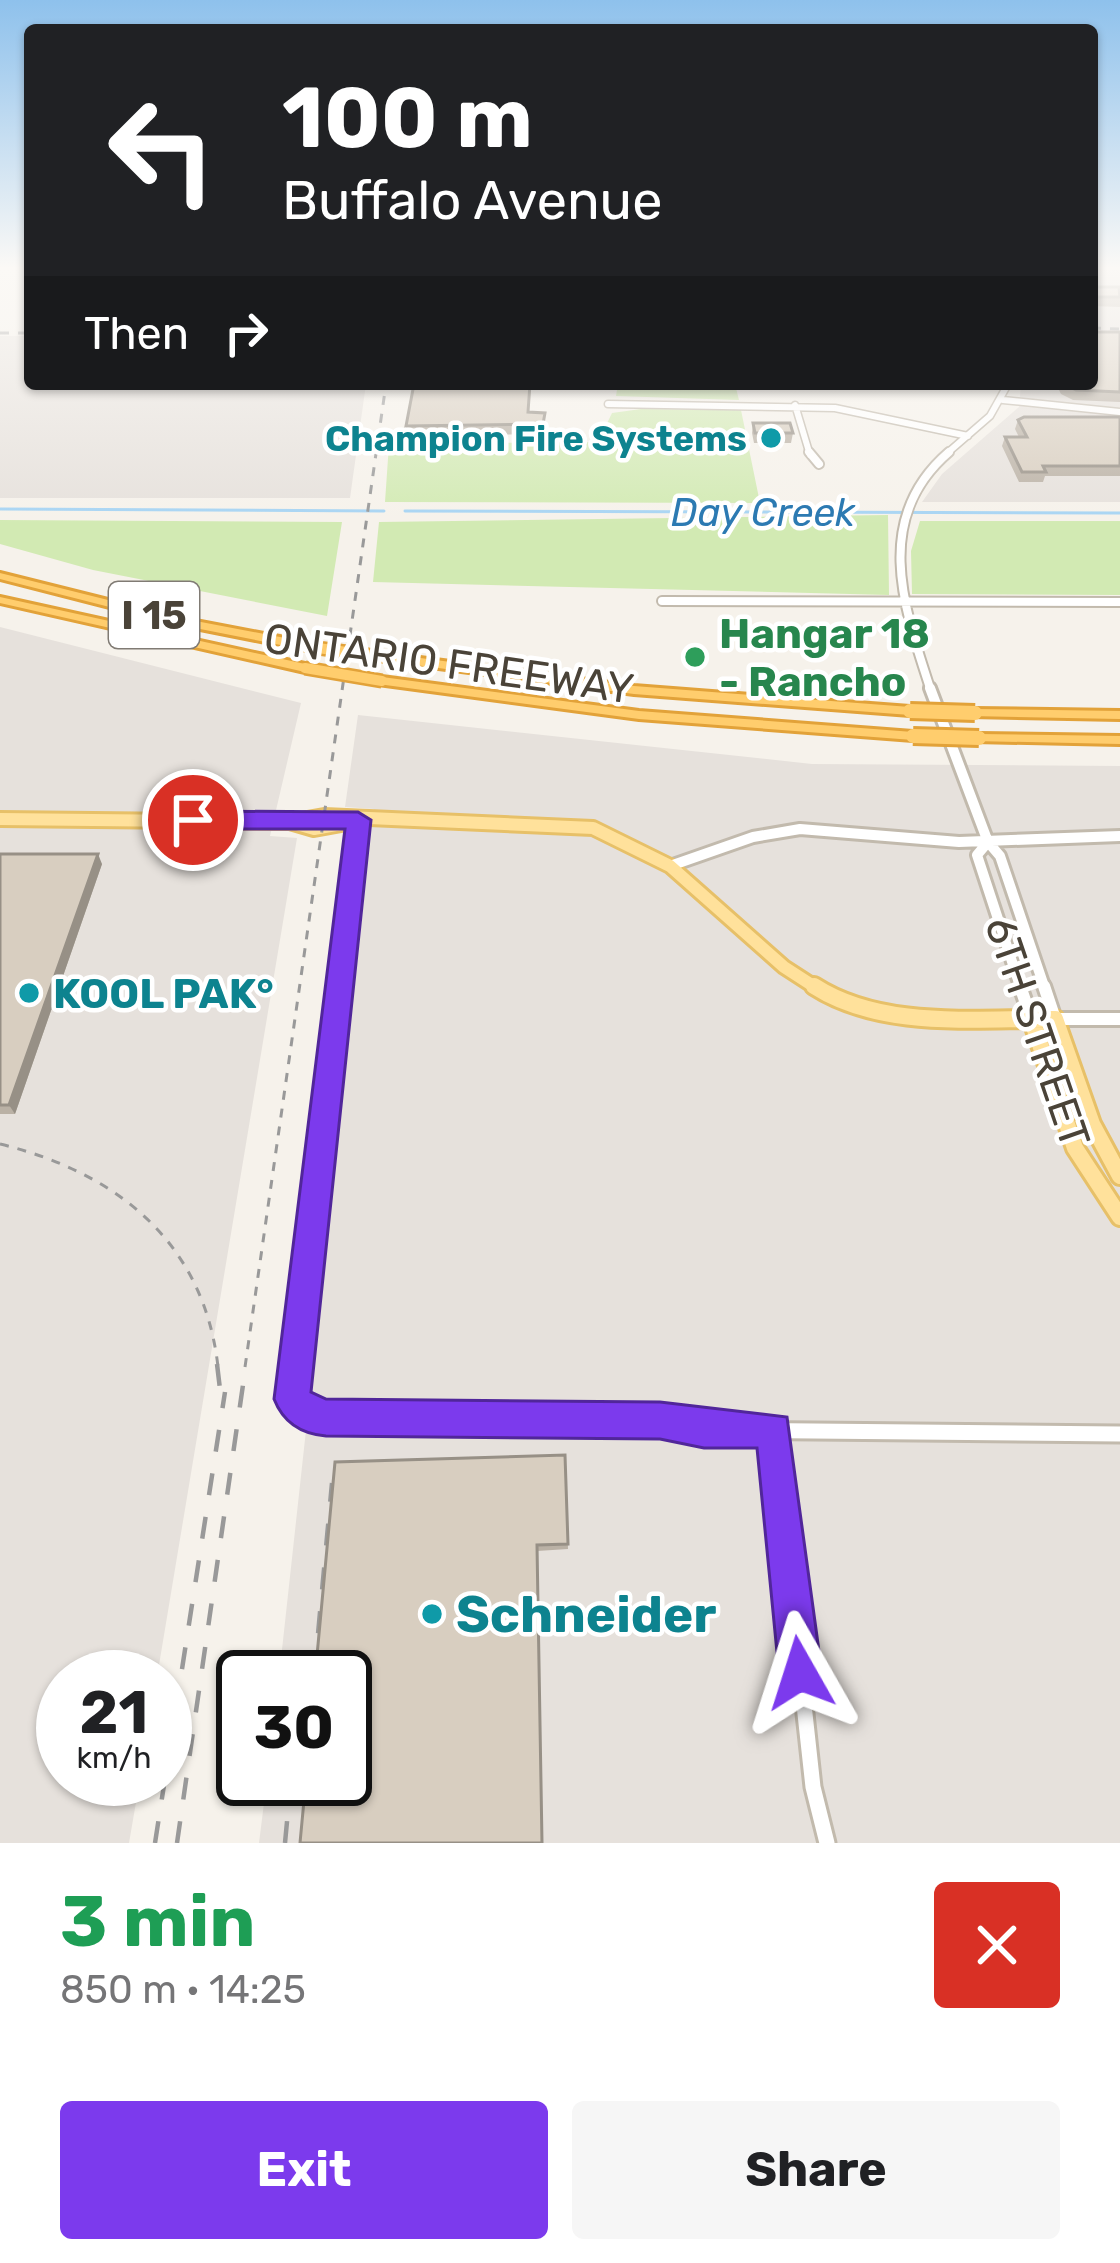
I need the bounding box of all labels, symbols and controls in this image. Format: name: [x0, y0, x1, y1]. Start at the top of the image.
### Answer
text: 100 m: [282, 68, 533, 168]
icon: left: [84, 72, 240, 228]
text: Buffalo Avenue: [282, 169, 662, 233]
icon: right: [213, 300, 279, 366]
text: Then: [84, 307, 189, 360]
place label: Champion Fire Systems: [325, 417, 747, 460]
marker: Champion Fire Systems: [758, 425, 784, 451]
water label: Day Creek: [671, 490, 856, 536]
road number: I 15: [109, 582, 199, 648]
place label: Hangar 18 - Rancho: [719, 609, 930, 707]
street label: ONTARIO FREEWAY: [261, 613, 637, 715]
marker: Hangar 18 - Rancho: [682, 644, 708, 670]
pin: [142, 769, 244, 871]
icon: arrive: [160, 787, 226, 853]
street label: 6TH STREET: [974, 910, 1100, 1154]
place label: KOOL PAK°: [53, 969, 274, 1019]
marker: KOOL PAK°: [16, 980, 42, 1006]
place label: Schneider: [456, 1584, 716, 1645]
marker: Schneider: [419, 1601, 445, 1627]
position arrow: [737, 1610, 863, 1736]
speed limit sign: 30: [216, 1650, 372, 1806]
text: 21: [80, 1677, 148, 1748]
text: km/h: [77, 1740, 151, 1776]
text: 3 min: [60, 1879, 256, 1964]
button: close: [934, 1882, 1060, 2008]
text: 850 m · 14:25: [60, 1967, 306, 2013]
button: Exit: [60, 2101, 548, 2239]
button: Share: [572, 2101, 1060, 2239]

